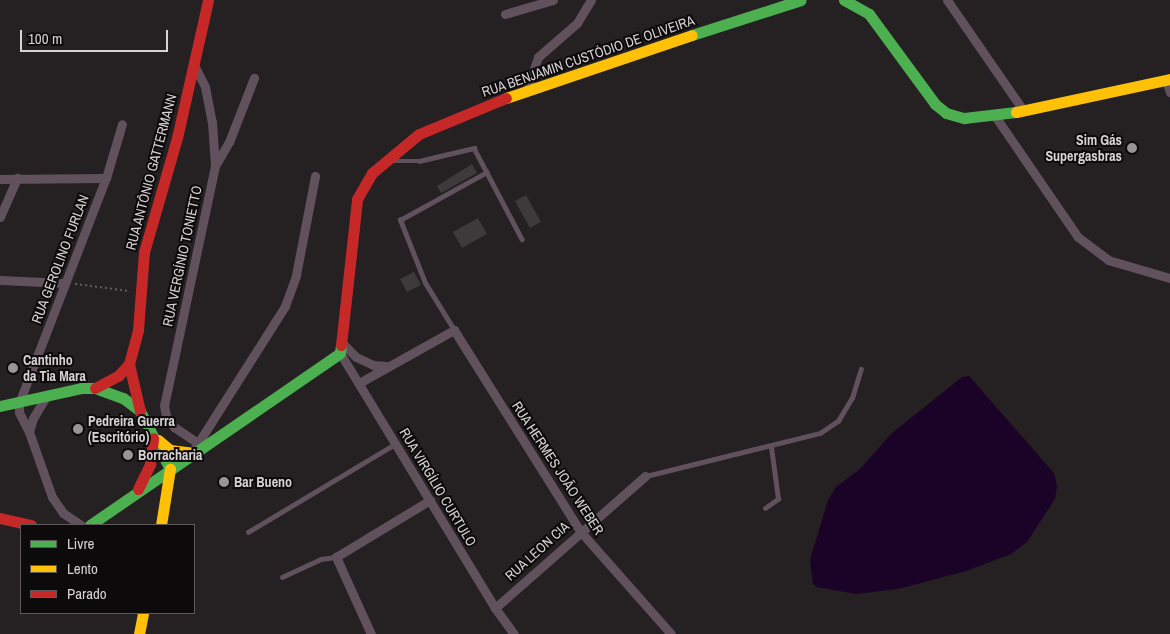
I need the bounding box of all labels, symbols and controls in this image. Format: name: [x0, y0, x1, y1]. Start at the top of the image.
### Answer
street label: RUA BENJAMIN CUSTÓDIO DE OLIVEIRA: [479, 12, 697, 100]
scale bar: [22, 20, 170, 52]
text: 100 m: [28, 28, 62, 49]
street label: RUA ANTÔNIO GATTERMANN: [122, 91, 180, 253]
place label: Sim Gás Supergasbras: [1045, 132, 1122, 164]
marker: Sim Gás Supergasbras: [1126, 142, 1138, 154]
street label: RUA VERGÍNIO TONIETTO: [159, 184, 205, 328]
street label: RUA GEROLINO FURLAN: [28, 192, 92, 326]
place label: Cantinho da Tia Mara: [23, 352, 86, 384]
marker: Cantinho da Tia Mara: [7, 362, 19, 374]
street label: RUA HERMES JOÃO WEBER: [508, 398, 608, 538]
place label: Pedreira Guerra (Escritório): [88, 413, 175, 446]
marker: Pedreira Guerra (Escritório): [72, 423, 84, 435]
street label: RUA VIRGÍLIO CURTULO: [396, 425, 480, 549]
place label: Borracharia: [138, 447, 202, 463]
marker: Borracharia: [122, 449, 134, 461]
place label: Bar Bueno: [234, 474, 292, 490]
marker: Bar Bueno: [218, 476, 230, 488]
street label: RUA LEON CIA: [501, 518, 573, 584]
legend: [20, 524, 195, 614]
text: Livre: [67, 533, 94, 554]
text: Lento: [67, 558, 98, 579]
text: Parado: [67, 583, 107, 604]

